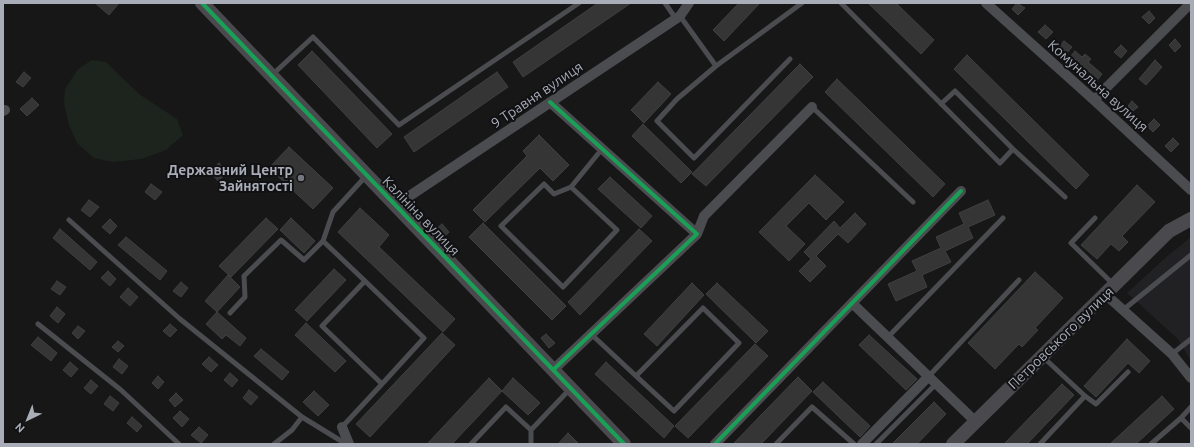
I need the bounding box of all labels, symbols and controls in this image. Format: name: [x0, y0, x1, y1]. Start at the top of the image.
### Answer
street label: Комунальна вулиця: [1044, 37, 1152, 135]
street label: 9 Травня вулиця: [488, 58, 586, 132]
place label: Державний Центр Зайнятості: [167, 162, 293, 194]
marker: Державний Центр Зайнятості: [296, 173, 306, 183]
street label: Калініна вулиця: [379, 173, 463, 259]
street label: Петровського вулиця: [1005, 283, 1117, 393]
north arrow: [8, 399, 48, 439]
text: N: [13, 421, 27, 435]

